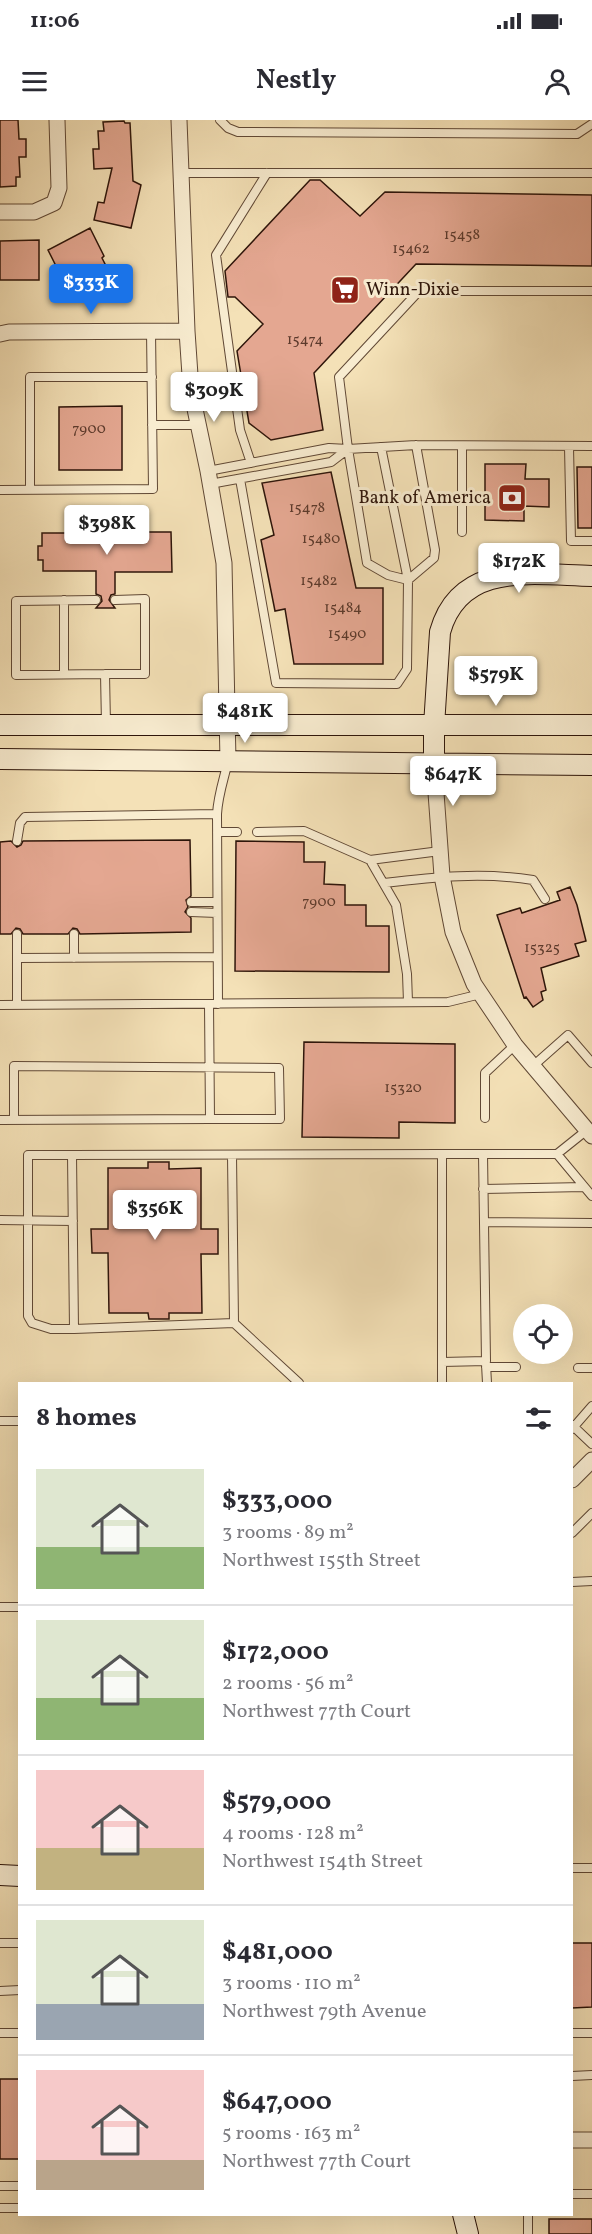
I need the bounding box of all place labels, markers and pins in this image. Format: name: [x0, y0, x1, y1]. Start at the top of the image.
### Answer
pin: $333K: [49, 264, 133, 315]
supermarket icon: Winn-Dixie: [329, 274, 361, 306]
place label: Winn-Dixie: [366, 278, 459, 303]
pin: $309K: [172, 372, 256, 423]
bank icon: Bank of America: [496, 482, 528, 514]
place label: Bank of America: [358, 486, 491, 511]
pin: $398K: [65, 505, 149, 556]
pin: $172K: [477, 543, 561, 594]
pin: $579K: [454, 656, 538, 707]
pin: $481K: [203, 693, 287, 744]
pin: $647K: [411, 756, 495, 807]
pin: $356K: [113, 1190, 197, 1241]

